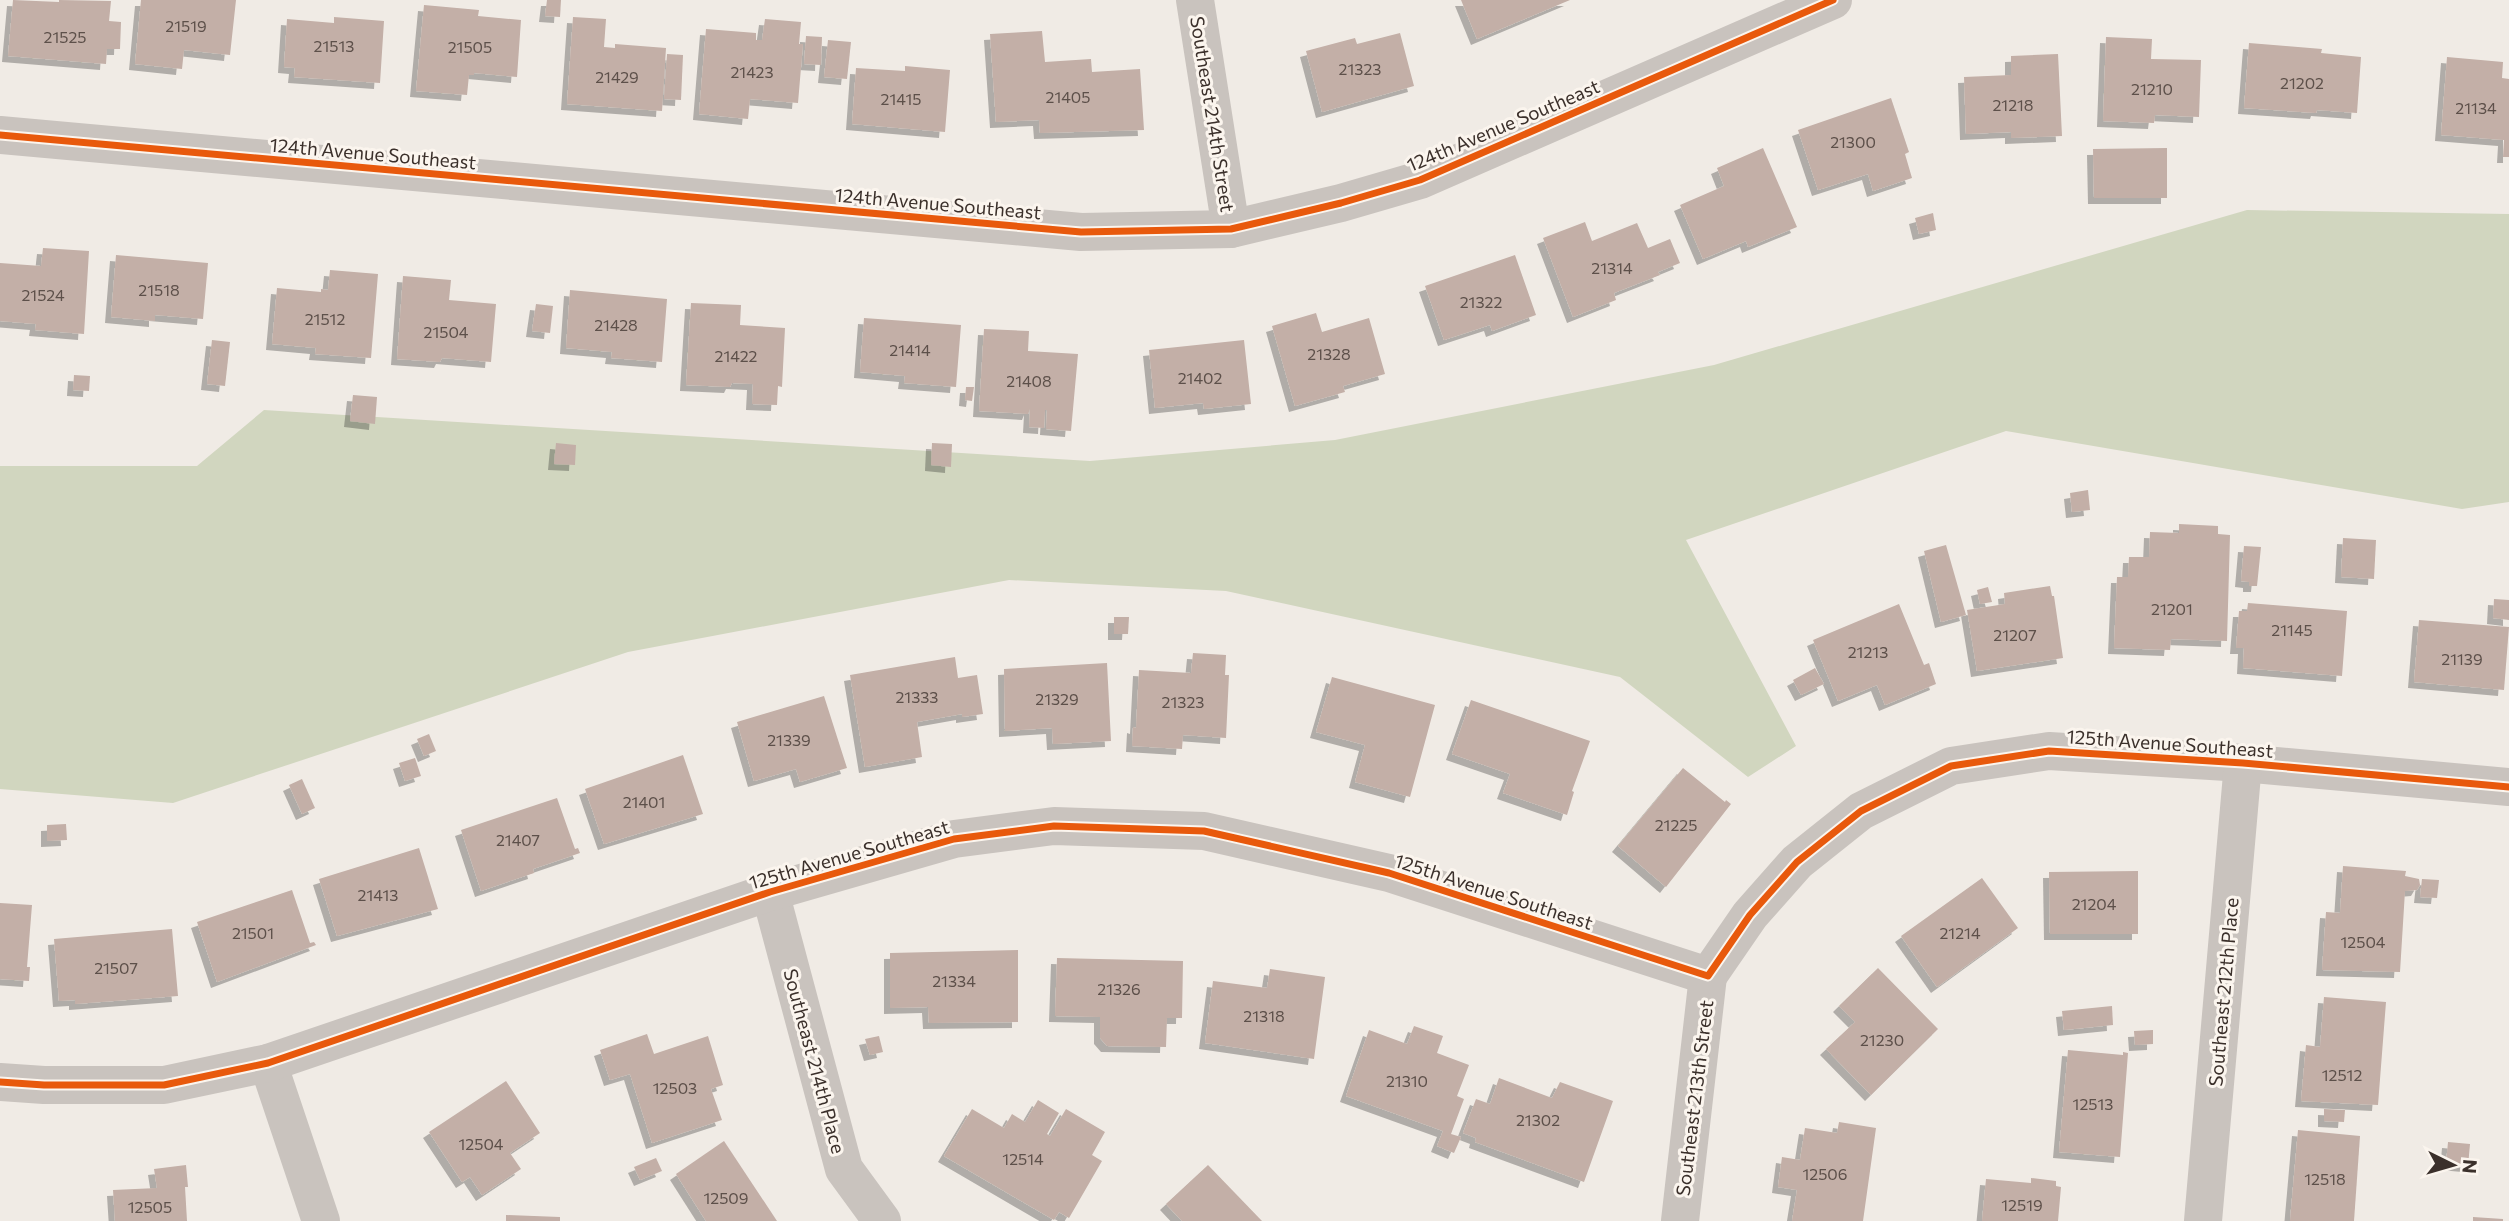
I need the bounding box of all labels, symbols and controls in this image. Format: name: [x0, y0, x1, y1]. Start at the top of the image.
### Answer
street label: Southeast 214th Street: [1186, 14, 1240, 214]
house number: 21519: [165, 16, 207, 35]
house number: 21525: [44, 27, 86, 46]
house number: 21513: [314, 36, 354, 55]
house number: 21505: [448, 37, 492, 56]
house number: 21323: [1339, 59, 1381, 78]
house number: 21423: [730, 62, 774, 81]
house number: 21429: [595, 67, 639, 86]
house number: 21202: [2280, 73, 2324, 92]
street label: 124th Avenue Southeast: [1403, 74, 1603, 176]
house number: 21210: [2131, 79, 2173, 98]
house number: 21405: [1046, 87, 1090, 106]
house number: 21415: [881, 89, 921, 108]
house number: 21218: [1992, 95, 2034, 114]
house number: 21134: [2455, 98, 2497, 117]
house number: 21300: [1830, 132, 1876, 151]
street label: 124th Avenue Southeast: [269, 133, 477, 174]
street label: 124th Avenue Southeast: [834, 183, 1042, 224]
house number: 21314: [1591, 258, 1633, 277]
house number: 21518: [138, 280, 180, 299]
house number: 21524: [21, 285, 65, 304]
house number: 21322: [1460, 292, 1502, 311]
house number: 21512: [305, 309, 345, 328]
house number: 21428: [594, 315, 638, 334]
house number: 21504: [424, 322, 469, 341]
house number: 21414: [889, 340, 931, 359]
house number: 21328: [1307, 344, 1351, 363]
house number: 21422: [715, 346, 758, 365]
house number: 21402: [1178, 368, 1222, 387]
house number: 21408: [1006, 371, 1052, 390]
house number: 21201: [2151, 599, 2193, 618]
house number: 21145: [2271, 620, 2313, 639]
house number: 21207: [1993, 625, 2037, 644]
house number: 21213: [1848, 642, 1888, 661]
house number: 21139: [2441, 649, 2483, 668]
house number: 21333: [895, 687, 939, 706]
house number: 21329: [1035, 689, 1079, 708]
house number: 21323: [1162, 692, 1204, 711]
street label: 125th Avenue Southeast: [2066, 724, 2274, 762]
house number: 21339: [767, 730, 811, 749]
house number: 21401: [623, 792, 665, 811]
street label: 125th Avenue Southeast: [746, 814, 952, 894]
house number: 21225: [1655, 815, 1697, 834]
house number: 21407: [496, 830, 540, 849]
street label: 125th Avenue Southeast: [1392, 848, 1596, 934]
house number: 21413: [358, 885, 398, 904]
house number: 21204: [2072, 894, 2117, 913]
street label: Southeast 212th Place: [2203, 897, 2243, 1087]
house number: 21501: [232, 923, 274, 942]
house number: 21214: [1939, 923, 1981, 942]
house number: 12504: [2341, 932, 2386, 951]
house number: 21507: [94, 958, 138, 977]
street label: Southeast 214th Place: [779, 966, 851, 1156]
house number: 21334: [932, 971, 976, 990]
house number: 21326: [1097, 979, 1141, 998]
street label: Southeast 213th Street: [1671, 998, 1717, 1197]
house number: 21318: [1243, 1006, 1285, 1025]
house number: 21230: [1860, 1030, 1904, 1049]
house number: 12512: [2322, 1065, 2362, 1084]
house number: 21310: [1386, 1071, 1428, 1090]
house number: 12503: [653, 1078, 697, 1097]
house number: 12513: [2073, 1094, 2113, 1113]
house number: 21302: [1516, 1110, 1560, 1129]
north arrow: [2418, 1130, 2488, 1200]
house number: 12504: [459, 1134, 504, 1153]
house number: 12514: [1002, 1149, 1044, 1168]
text: N: [2458, 1158, 2483, 1175]
house number: 12506: [1802, 1164, 1848, 1183]
house number: 12518: [2304, 1169, 2346, 1188]
house number: 12509: [703, 1188, 749, 1207]
house number: 12519: [2001, 1195, 2043, 1214]
house number: 12505: [128, 1197, 172, 1216]

